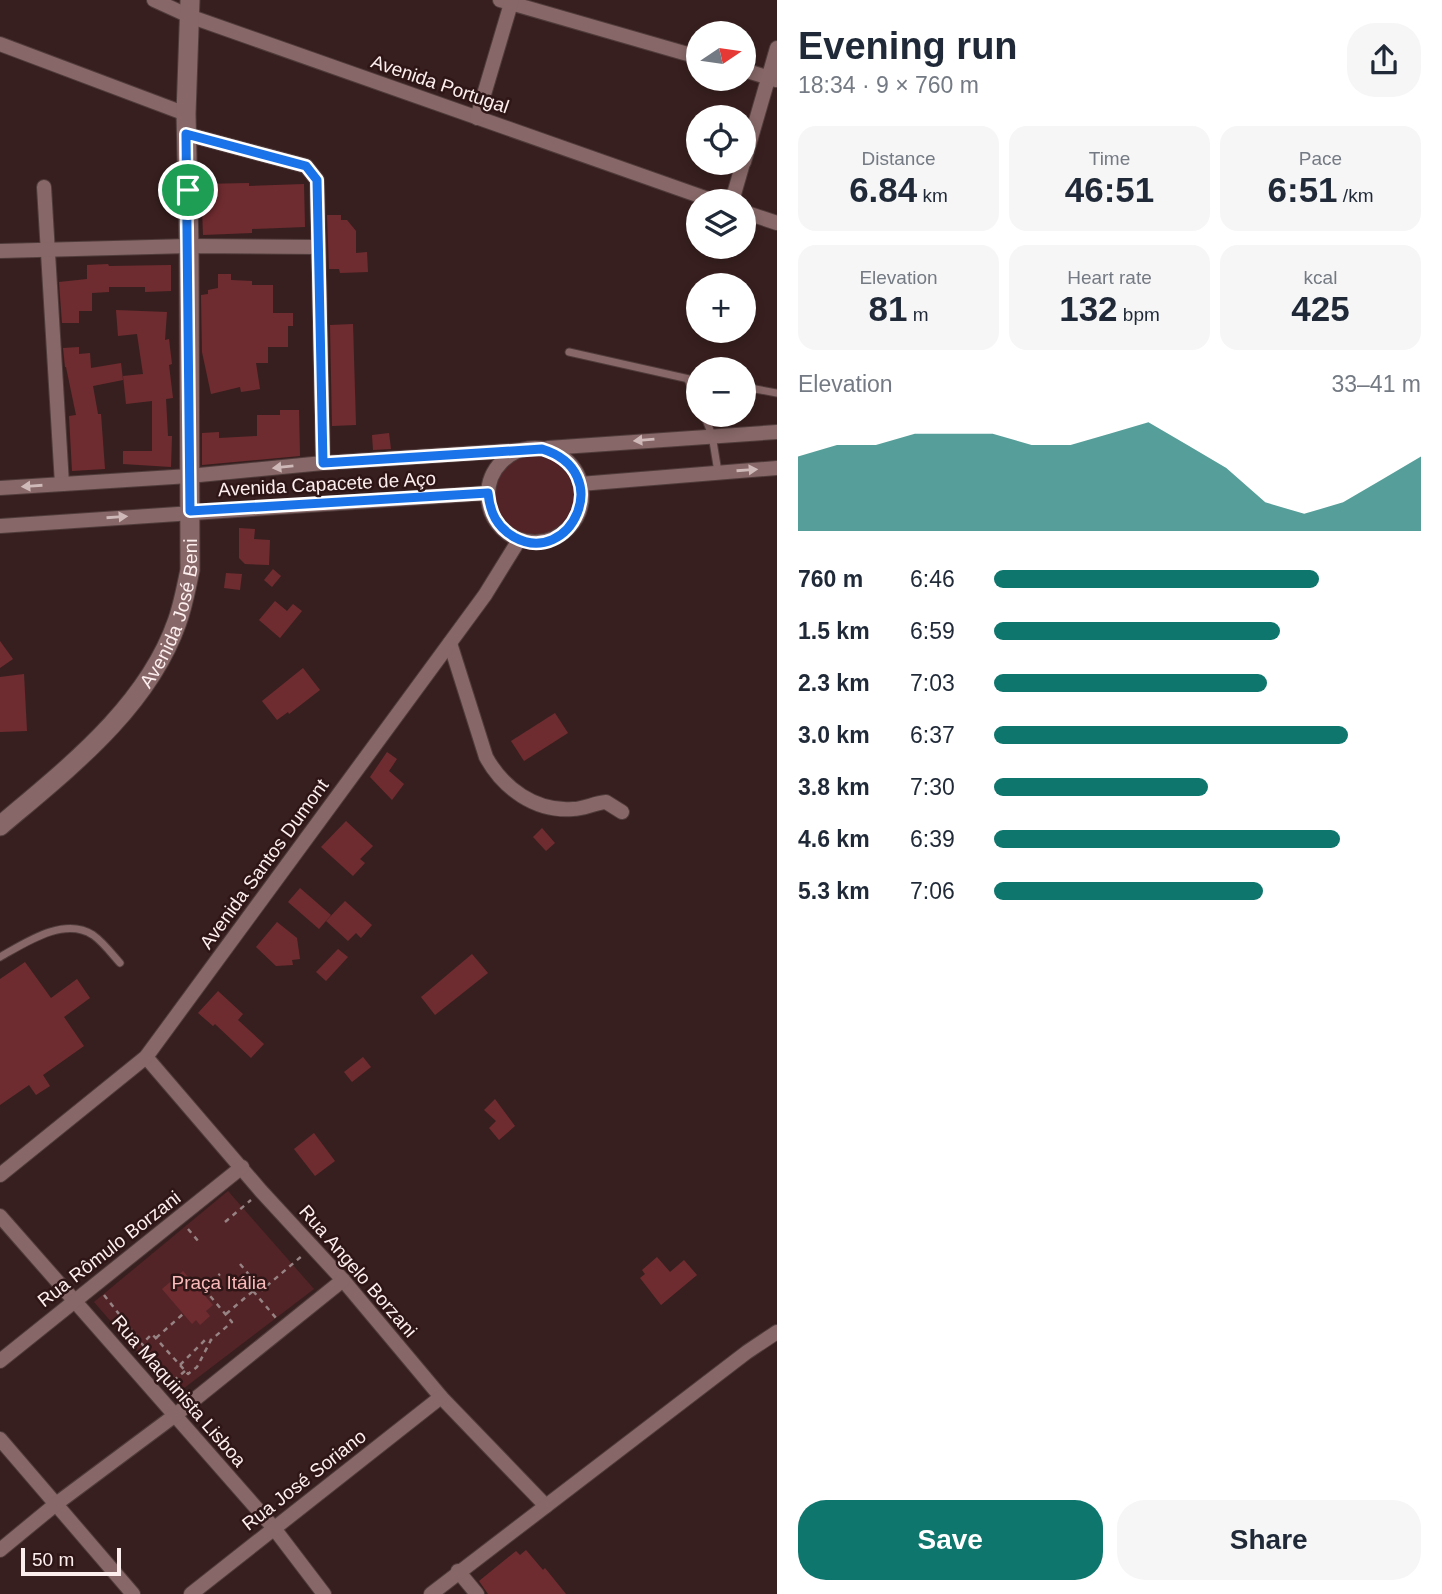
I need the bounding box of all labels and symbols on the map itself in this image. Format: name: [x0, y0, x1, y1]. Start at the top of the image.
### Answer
north arrow: [686, 21, 756, 91]
street label: Avenida Portugal: [368, 51, 512, 117]
pin: [158, 160, 218, 220]
one-way arrow: [633, 435, 655, 446]
one-way arrow: [272, 462, 294, 473]
one-way arrow: [737, 464, 759, 475]
street label: Avenida Capacete de Aço: [217, 468, 437, 500]
one-way arrow: [21, 481, 43, 492]
one-way arrow: [106, 511, 128, 522]
street label: Avenida José Beni: [135, 538, 202, 692]
street label: Avenida Santos Dumont: [195, 775, 333, 953]
street label: Rua Rômulo Borzani: [33, 1187, 185, 1311]
street label: Rua Angelo Borzani: [295, 1201, 421, 1341]
park label: Praça Itália: [171, 1272, 267, 1293]
street label: Rua Maquinista Lisboa: [108, 1311, 251, 1471]
street label: Rua José Soriano: [238, 1425, 370, 1535]
scale bar: [21, 1545, 121, 1577]

